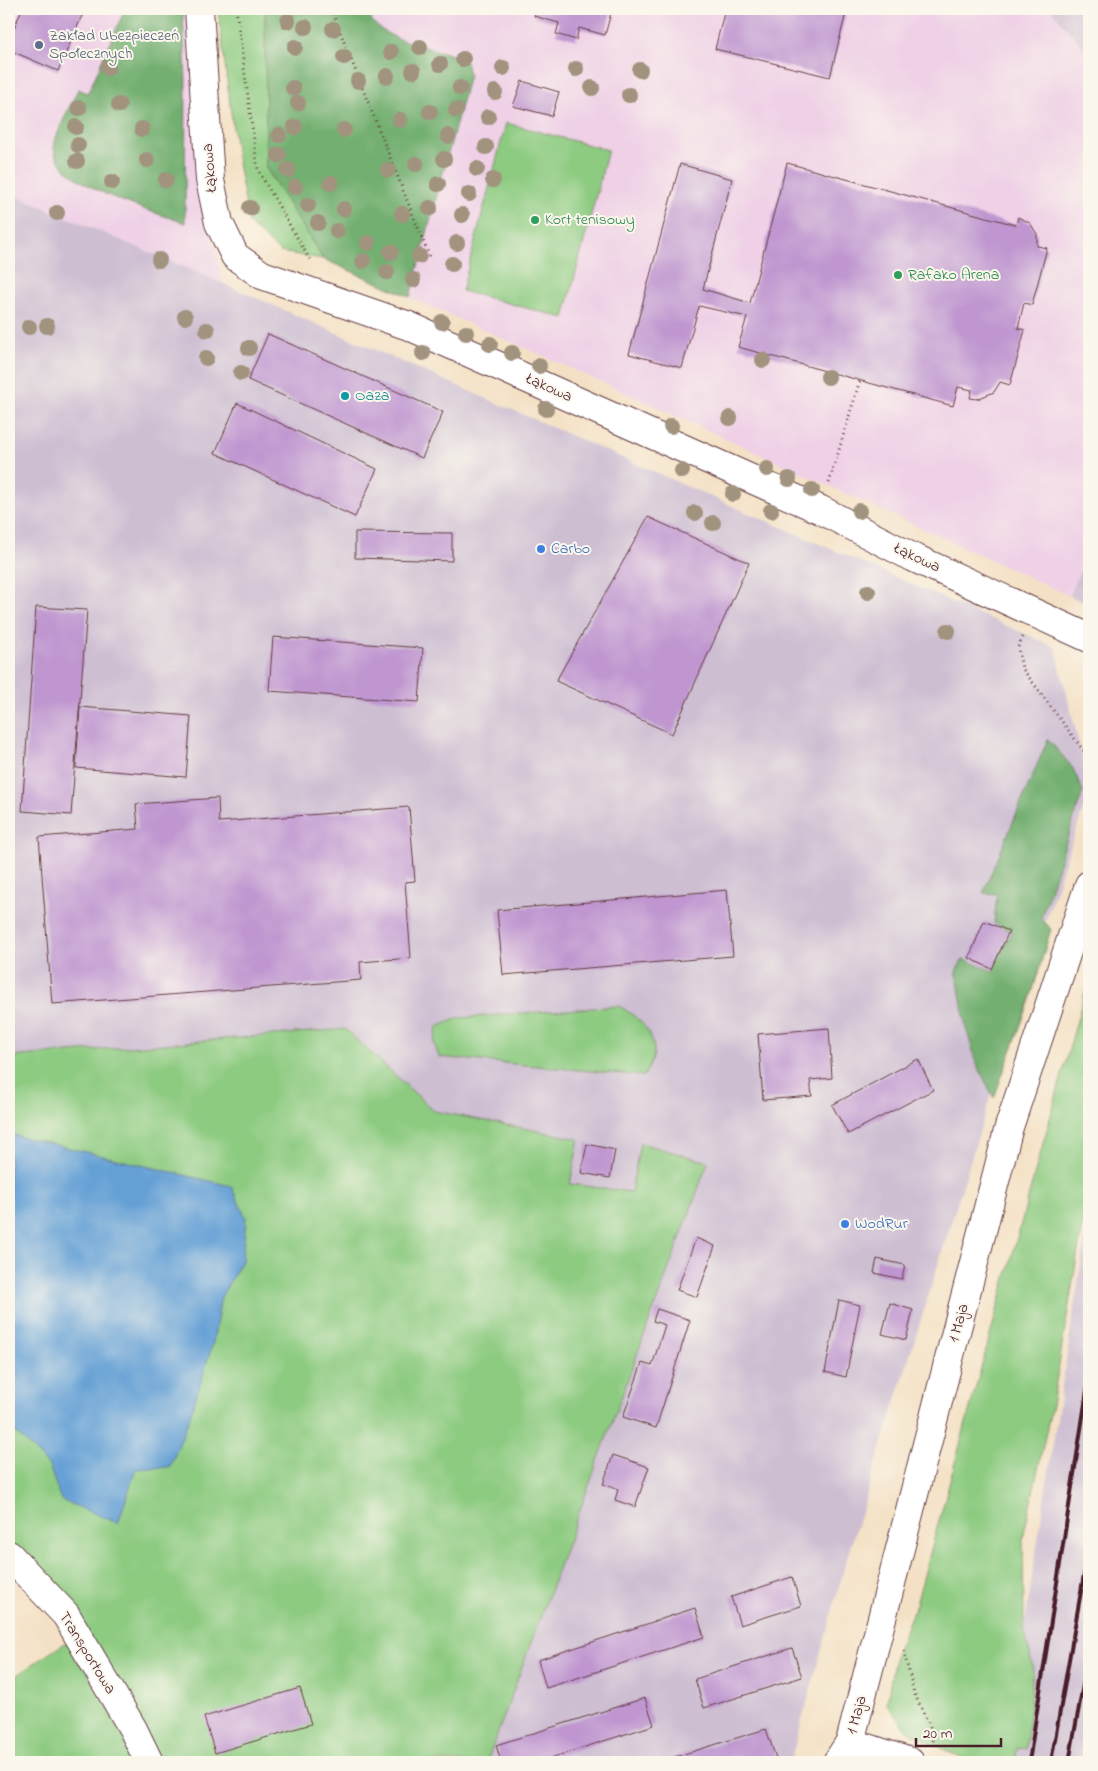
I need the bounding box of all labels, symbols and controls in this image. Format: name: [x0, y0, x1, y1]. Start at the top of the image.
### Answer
place label: Zakład Ubezpieczeń Społecznych: [49, 24, 179, 66]
marker: Zakład Ubezpieczeń Społecznych: [33, 39, 45, 51]
street label: Łąkowa: [196, 143, 224, 194]
place label: Kort tenisowy: [545, 208, 635, 232]
marker: Kort tenisowy: [529, 214, 541, 226]
place label: Rafako Arena: [908, 263, 999, 287]
marker: Rafako Arena: [892, 269, 904, 281]
street label: Łąkowa: [521, 367, 576, 409]
place label: Oaza: [355, 384, 390, 408]
marker: Oaza: [339, 390, 351, 402]
street label: Łąkowa: [889, 536, 944, 579]
place label: Carbo: [551, 537, 590, 561]
marker: Carbo: [535, 543, 547, 555]
place label: WodRur: [855, 1212, 908, 1236]
marker: WodRur: [839, 1218, 851, 1230]
street label: 1 Maja: [942, 1301, 976, 1345]
street label: Transportowa: [52, 1607, 122, 1699]
street label: 1 Maja: [840, 1693, 874, 1737]
scale bar: [916, 1716, 1000, 1748]
text: 20 m: [923, 1723, 953, 1745]

